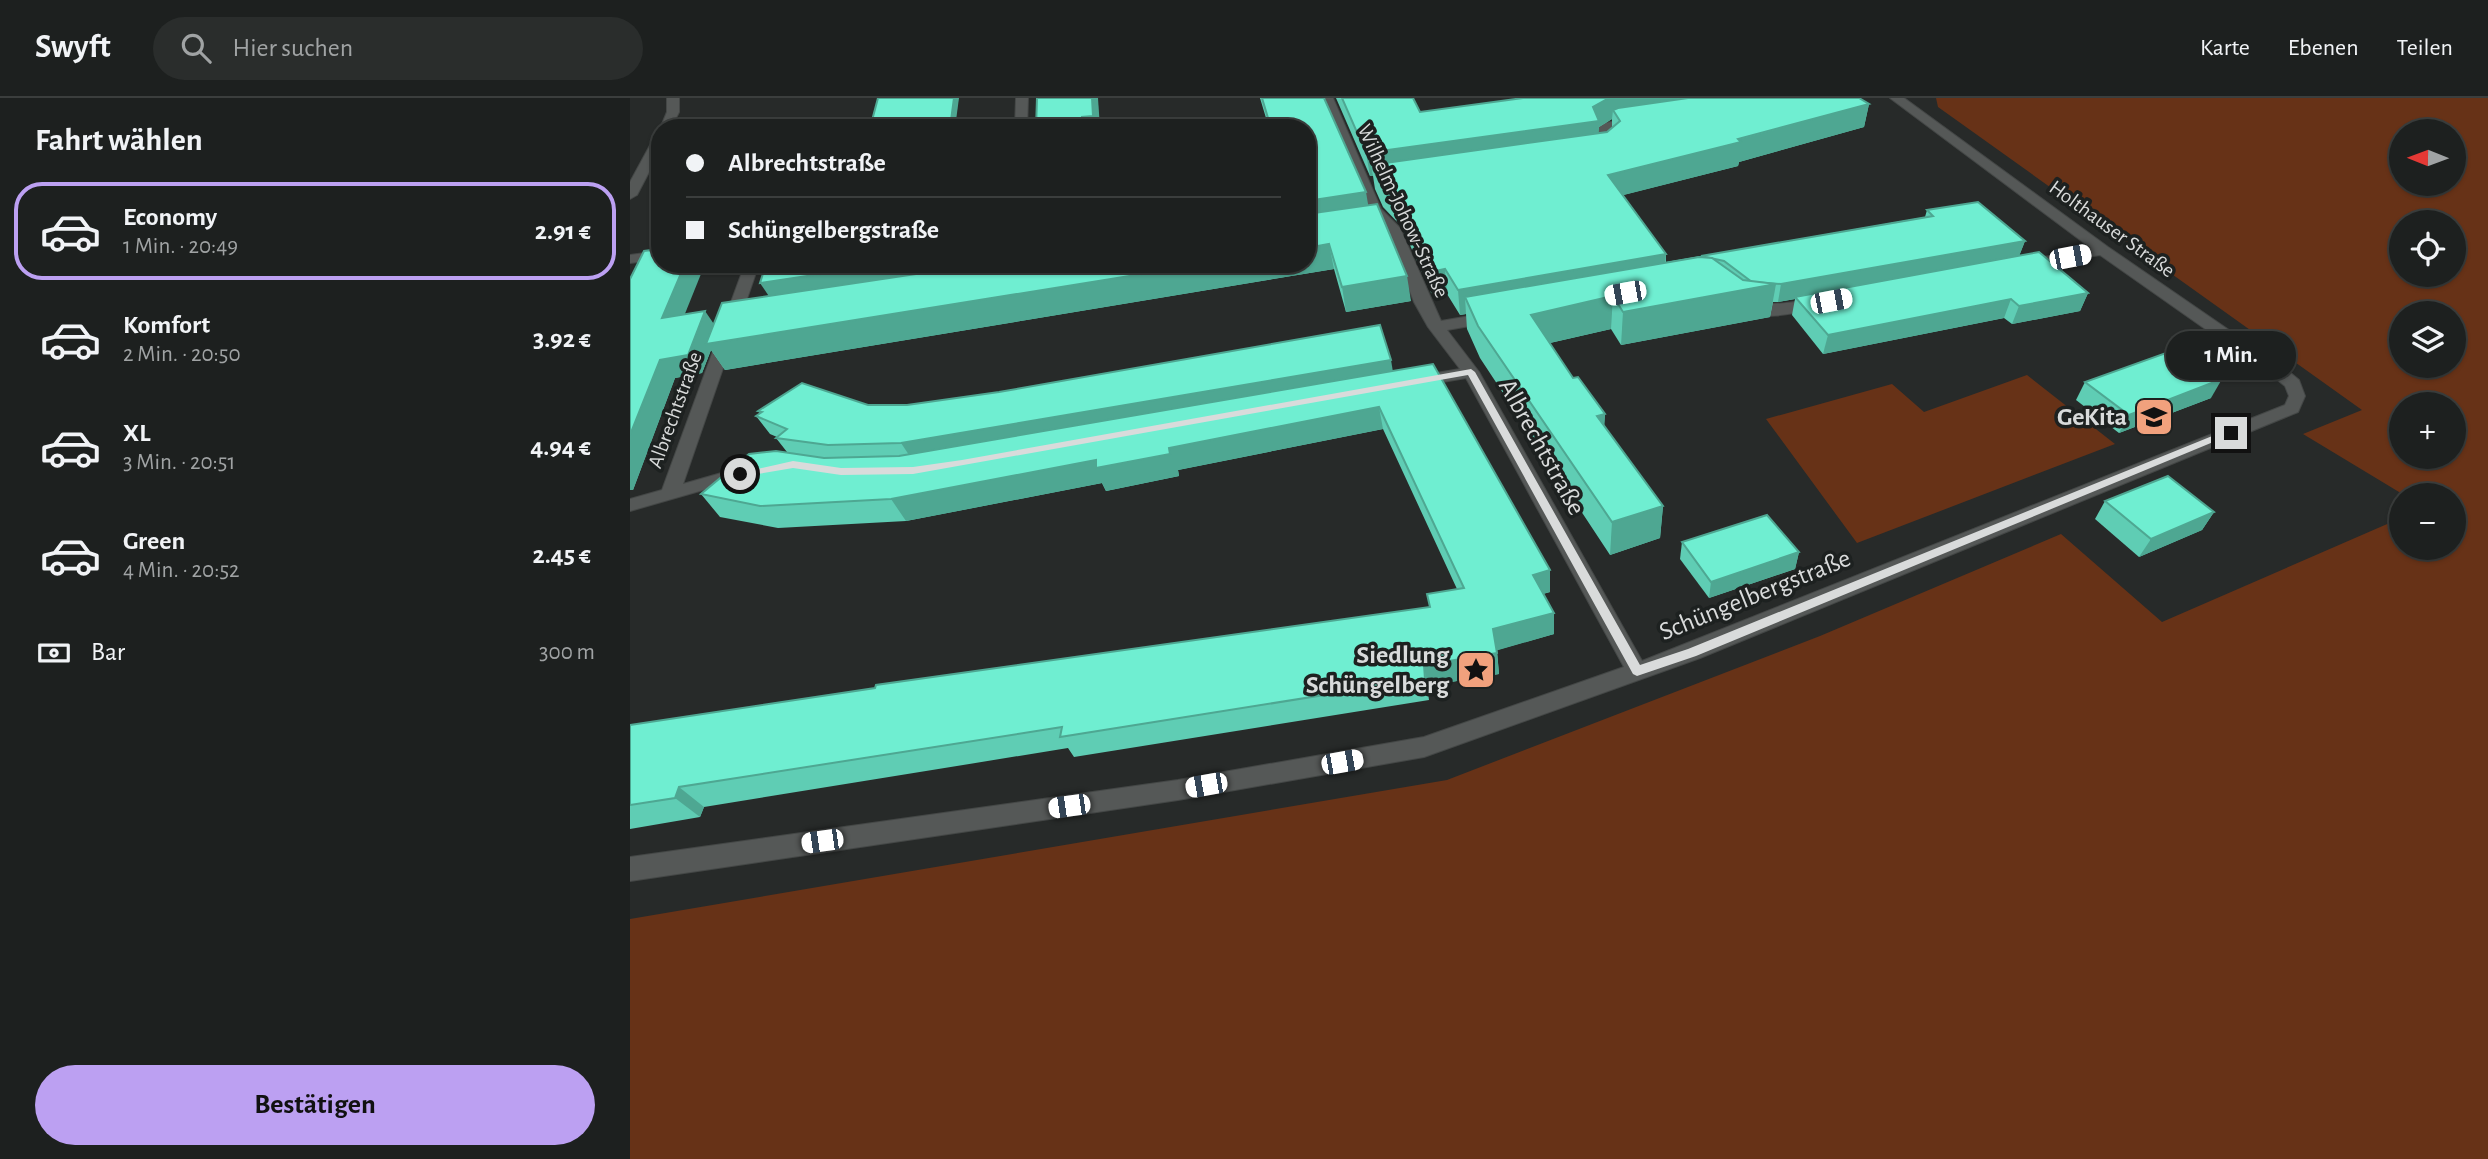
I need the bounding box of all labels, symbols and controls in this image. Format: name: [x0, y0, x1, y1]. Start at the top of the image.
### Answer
search box: [153, 17, 643, 80]
icon: search: [177, 29, 215, 67]
text: Swyft: [35, 31, 111, 64]
text: Hier suchen: [233, 35, 353, 61]
text: Karte: [2200, 36, 2250, 60]
text: Ebenen: [2288, 36, 2359, 60]
text: Teilen: [2397, 36, 2453, 60]
north arrow: [2389, 119, 2466, 196]
map controls: [2389, 119, 2466, 560]
street label: Wilhelm-Johow-Straße: [1354, 121, 1452, 301]
text: Fahrt wählen: [35, 124, 203, 156]
text: Albrechtstraße: [728, 150, 886, 176]
street label: Holthauser Straße: [2045, 177, 2179, 281]
icon: car: [39, 200, 102, 263]
text: Economy: [123, 204, 217, 230]
button: locate: [2389, 210, 2466, 287]
text: Schüngelbergstraße: [728, 217, 939, 243]
text: 2.91 €: [535, 218, 591, 244]
text: 1 Min. · 20:49: [123, 235, 238, 258]
car: [2048, 243, 2093, 271]
car: [1603, 279, 1648, 307]
car: [1809, 287, 1854, 315]
button: layers: [2389, 301, 2466, 378]
icon: car: [39, 308, 102, 371]
text: Komfort: [123, 312, 210, 338]
text: 3.92 €: [533, 326, 591, 352]
callout: 1 Min.: [2166, 331, 2296, 380]
text: 2 Min. · 20:50: [123, 343, 241, 366]
text: 1 Min.: [2204, 344, 2258, 367]
street label: Albrechtstraße: [644, 349, 706, 471]
street label: Albrechtstraße: [1494, 375, 1590, 519]
button: +: [2389, 392, 2466, 469]
school or university icon: GeKita: [2133, 396, 2175, 438]
place label: GeKita: [2057, 404, 2127, 430]
icon: car: [39, 416, 102, 479]
route end: [2215, 417, 2247, 449]
text: XL: [123, 420, 150, 446]
text: 4.94 €: [530, 434, 591, 460]
text: 3 Min. · 20:51: [123, 451, 235, 474]
route start: [724, 458, 756, 490]
button: −: [2389, 483, 2466, 560]
icon: car: [39, 524, 102, 587]
text: Green: [123, 528, 185, 554]
text: 2.45 €: [532, 542, 591, 568]
street label: Schüngelbergstraße: [1656, 545, 1854, 645]
text: 4 Min. · 20:52: [123, 559, 240, 582]
icon: cash: [35, 634, 73, 672]
text: Bar: [91, 639, 125, 665]
text: 300 m: [539, 641, 595, 664]
place label: Siedlung Schüngelberg: [1306, 642, 1450, 698]
place icon: Siedlung Schüngelberg: [1455, 649, 1497, 691]
car: [1320, 748, 1365, 776]
car: [1184, 771, 1229, 799]
car: [1047, 793, 1092, 819]
car: [800, 828, 845, 854]
button: Bestätigen: [35, 1065, 595, 1145]

